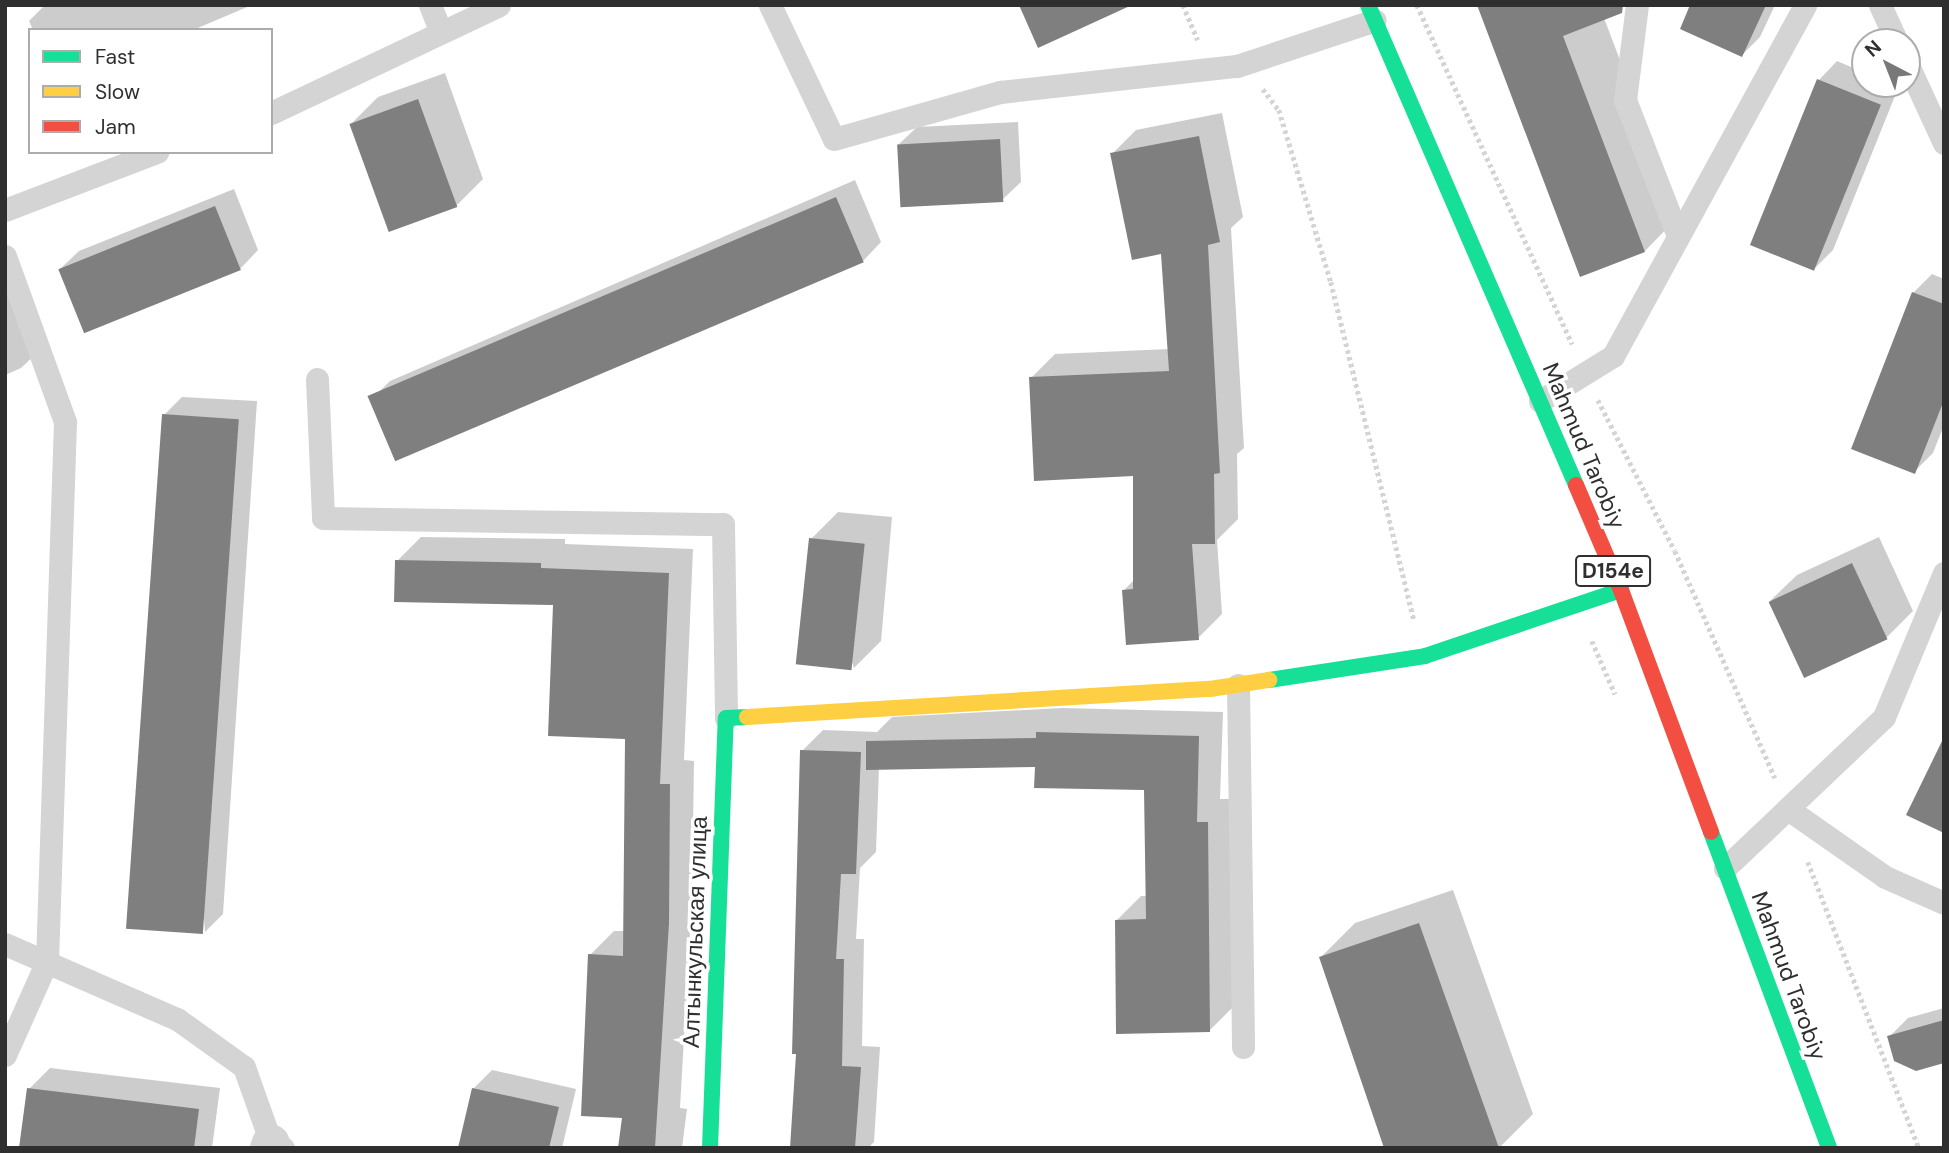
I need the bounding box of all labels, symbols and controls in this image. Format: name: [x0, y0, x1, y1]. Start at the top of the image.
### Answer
legend: [28, 28, 273, 154]
north arrow: [1851, 28, 1921, 98]
text: N: [1859, 35, 1886, 62]
text: Fast: [95, 43, 135, 71]
text: Slow: [95, 78, 140, 106]
text: Jam: [95, 113, 136, 141]
street label: Mahmud Tarobiy: [1537, 359, 1631, 533]
road number: D154e: [1574, 554, 1652, 588]
street label: Алтынкульская улица: [677, 816, 713, 1048]
street label: Mahmud Tarobiy: [1746, 888, 1832, 1064]

